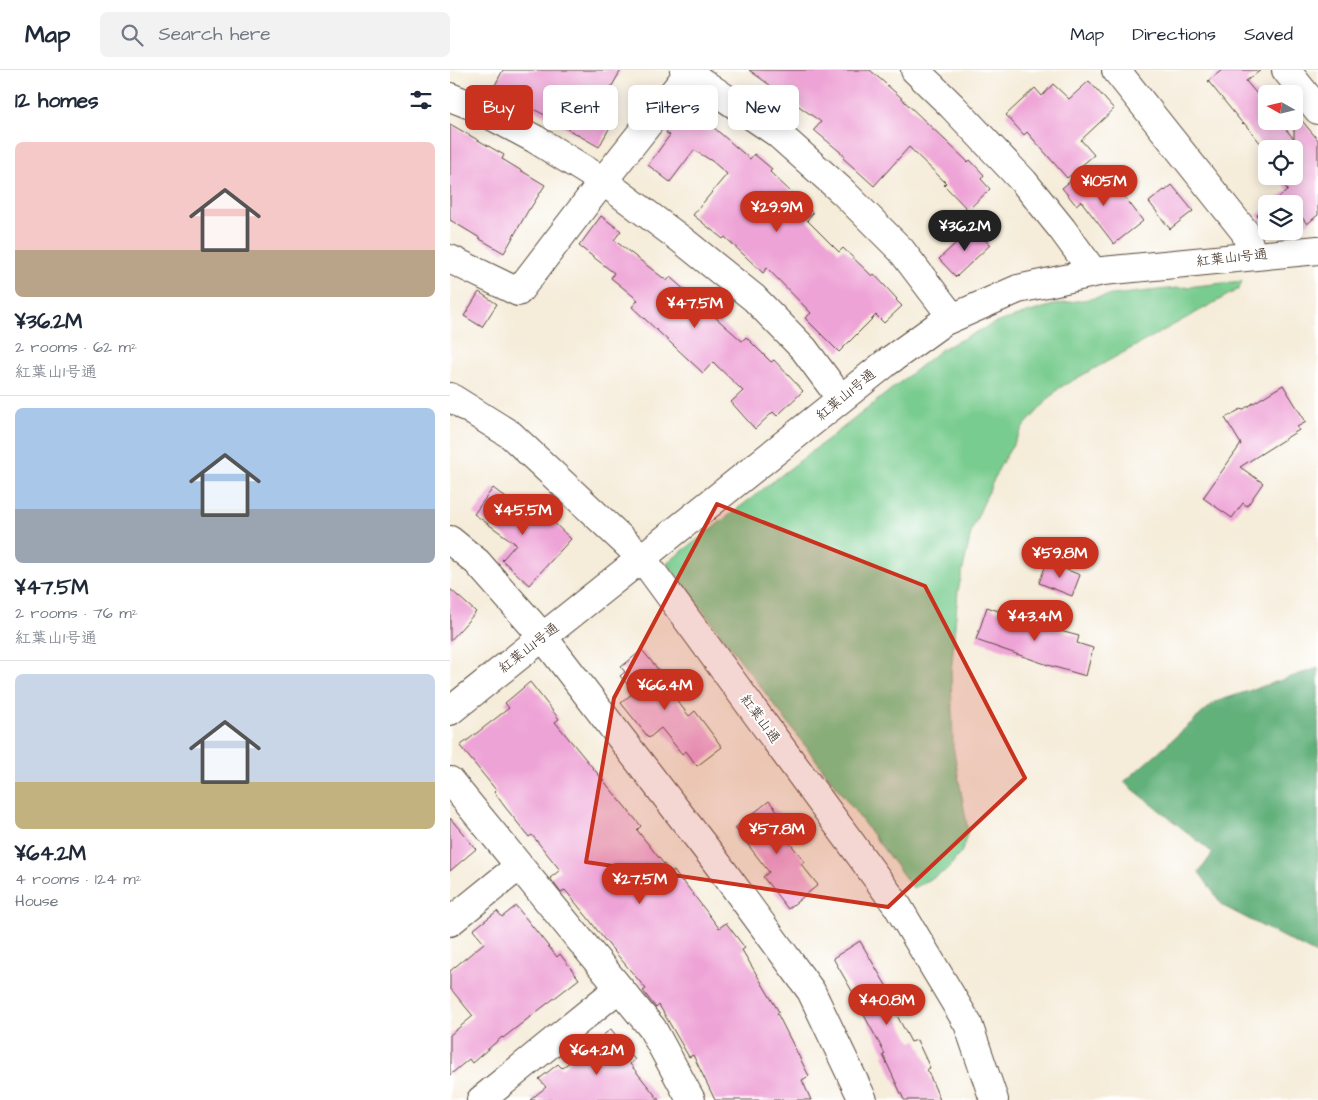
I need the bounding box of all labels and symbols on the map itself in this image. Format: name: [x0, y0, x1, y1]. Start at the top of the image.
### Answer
north arrow: [1258, 85, 1302, 130]
pin: ¥105M: [1069, 164, 1139, 207]
pin: ¥29.9M: [736, 190, 818, 233]
pin: ¥36.2M: [924, 210, 1006, 252]
street label: 紅葉山1号通: [1195, 244, 1269, 272]
pin: ¥47.5M: [654, 286, 736, 329]
street label: 紅葉山1号通: [812, 365, 880, 425]
pin: ¥45.5M: [482, 494, 564, 536]
pin: ¥59.8M: [1019, 536, 1101, 579]
pin: ¥43.4M: [994, 600, 1076, 642]
street label: 紅葉山1号通: [495, 618, 563, 678]
pin: ¥66.4M: [624, 668, 706, 711]
street label: 紅葉山通: [735, 690, 785, 748]
pin: ¥57.8M: [736, 812, 818, 855]
pin: ¥27.5M: [599, 862, 681, 905]
pin: ¥40.8M: [846, 984, 928, 1026]
pin: ¥64.2M: [556, 1034, 638, 1076]

